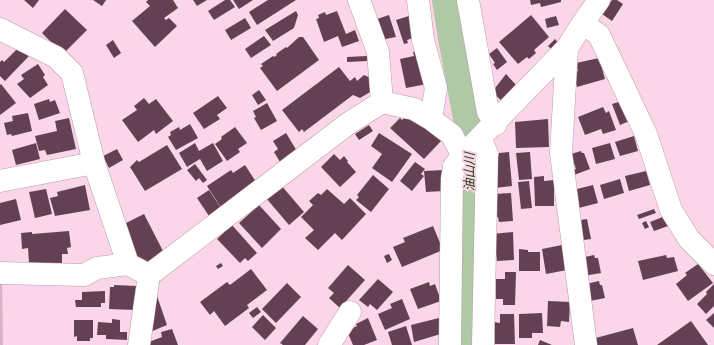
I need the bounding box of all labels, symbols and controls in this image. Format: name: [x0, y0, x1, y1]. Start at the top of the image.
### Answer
water label: 油山川: [462, 151, 477, 192]

